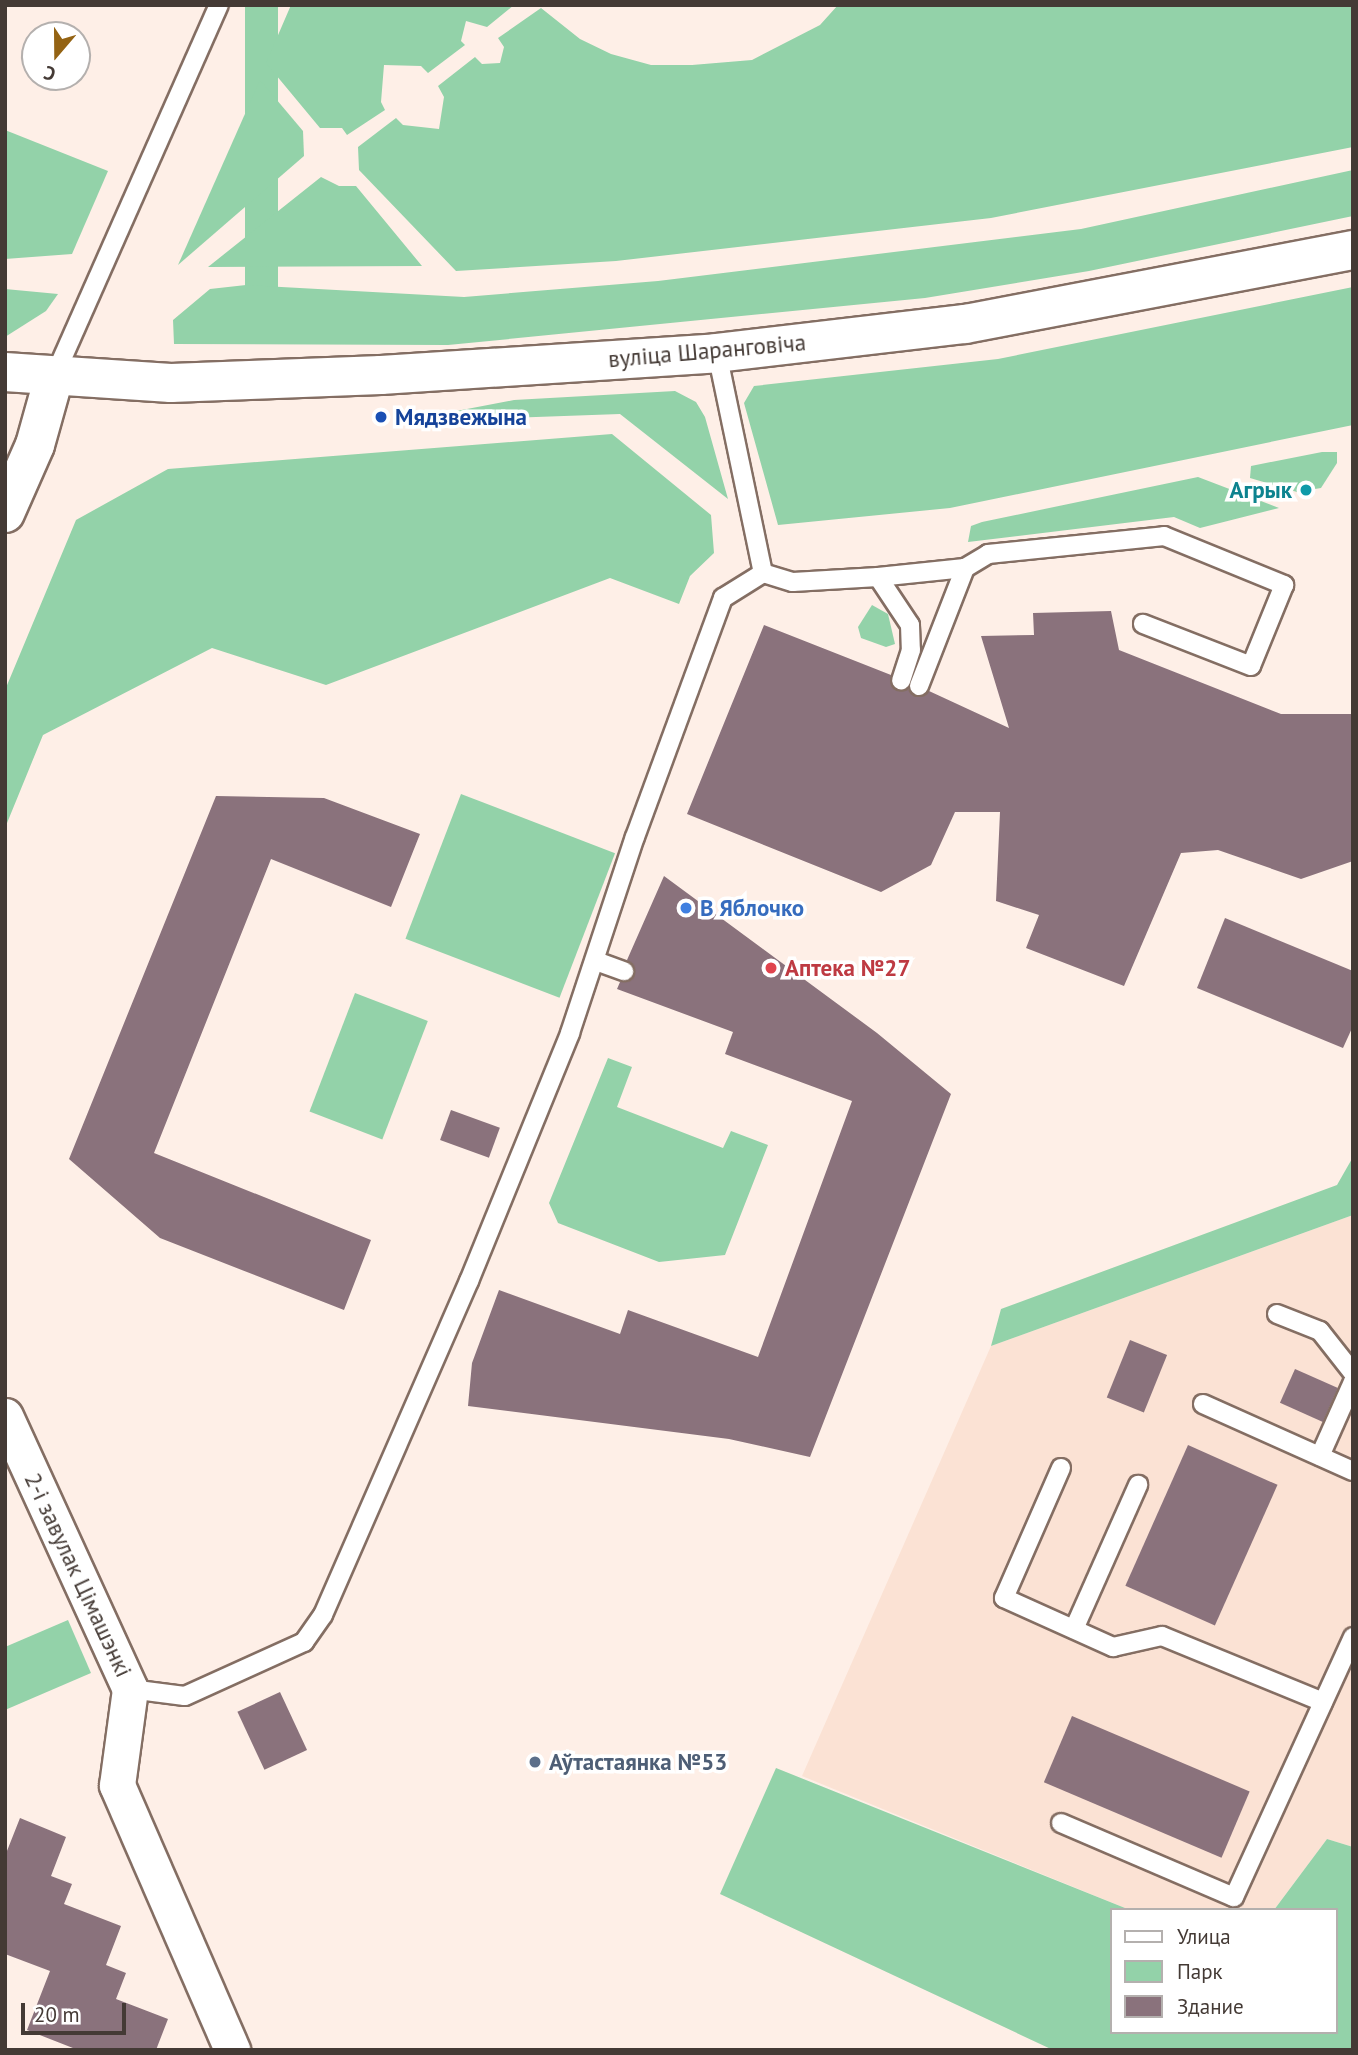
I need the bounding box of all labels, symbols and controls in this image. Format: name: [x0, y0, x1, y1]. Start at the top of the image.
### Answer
north arrow: [21, 21, 91, 91]
text: С: [40, 61, 59, 87]
street label: вуліца Шаранговіча: [607, 329, 807, 373]
place label: Мядзвежына: [395, 403, 527, 431]
marker: Мядзвежына: [373, 409, 389, 425]
place label: Агрык: [1230, 476, 1292, 504]
marker: Агрык: [1298, 482, 1314, 498]
place label: В Яблочко: [700, 894, 804, 922]
marker: В Яблочко: [678, 900, 694, 916]
place label: Аптека №27: [785, 954, 910, 982]
marker: Аптека №27: [763, 960, 779, 976]
street label: 2-і завулак Цімашэнкі: [19, 1469, 137, 1681]
place label: Аўтастаянка №53: [549, 1748, 727, 1776]
marker: Аўтастаянка №53: [527, 1754, 543, 1770]
legend: [1110, 1908, 1337, 2034]
text: Улица: [1177, 1923, 1231, 1950]
text: Парк: [1177, 1958, 1223, 1985]
scale bar: [24, 1988, 130, 2032]
text: Здание: [1177, 1993, 1244, 2020]
text: 20 m: [34, 2001, 80, 2028]

